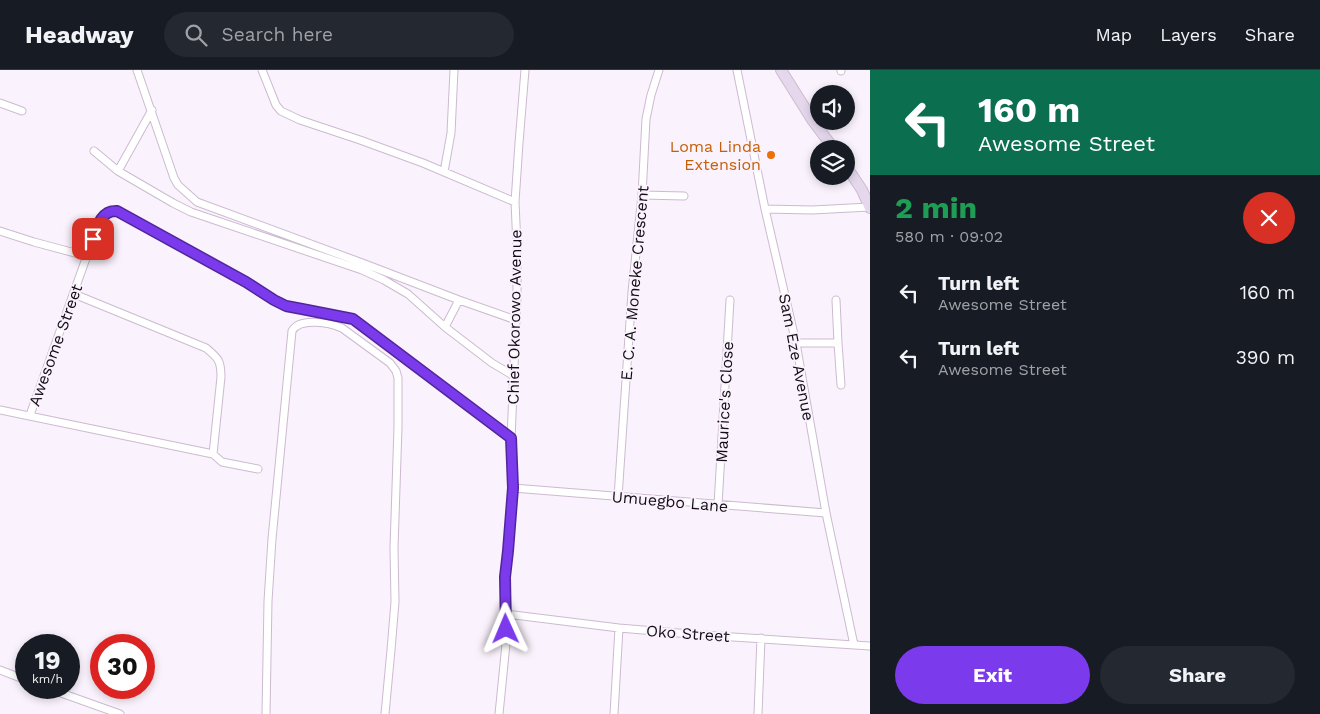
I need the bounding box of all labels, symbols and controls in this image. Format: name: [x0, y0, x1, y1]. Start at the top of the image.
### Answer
search box: [164, 12, 514, 57]
text: Headway: [25, 21, 134, 49]
icon: search: [182, 21, 210, 49]
text: Search here: [222, 23, 333, 46]
text: Map: [1095, 24, 1132, 45]
text: Layers: [1160, 24, 1217, 45]
text: Share: [1245, 24, 1295, 45]
map controls: [810, 85, 855, 185]
button: sound: [810, 85, 855, 130]
text: 160 m: [978, 89, 1080, 131]
icon: left: [895, 90, 960, 155]
text: Awesome Street: [978, 131, 1155, 156]
place label: Loma Linda Extension: [670, 137, 761, 174]
button: layers: [810, 140, 855, 185]
marker: Loma Linda Extension: [765, 149, 777, 161]
street label: E. C. A. Moneke Crescent: [617, 184, 653, 381]
text: 2 min: [895, 190, 977, 225]
button: close: [1243, 192, 1295, 244]
pin: [72, 218, 114, 260]
icon: arrive: [79, 225, 107, 253]
text: 580 m · 09:02: [895, 227, 1003, 246]
street label: Chief Okorowo Avenue: [503, 229, 526, 405]
text: Turn left: [938, 272, 1019, 295]
icon: left: [895, 279, 923, 307]
street label: Awesome Street: [25, 281, 86, 409]
text: 160 m: [1240, 281, 1295, 304]
street label: Sam Eze Avenue: [775, 292, 818, 422]
text: Awesome Street: [938, 295, 1067, 314]
text: Turn left: [938, 337, 1019, 360]
street label: Maurice's Close: [712, 341, 737, 463]
icon: left: [895, 344, 923, 372]
text: 390 m: [1236, 346, 1295, 369]
text: Awesome Street: [938, 360, 1067, 379]
street label: Umuegbo Lane: [611, 487, 729, 516]
position arrow: [479, 602, 531, 654]
street label: Oko Street: [645, 621, 731, 646]
speed limit sign: 30: [90, 634, 155, 699]
text: 19: [34, 646, 61, 675]
button: Exit: [895, 646, 1090, 704]
button: Share: [1100, 646, 1295, 704]
text: km/h: [32, 672, 63, 686]

